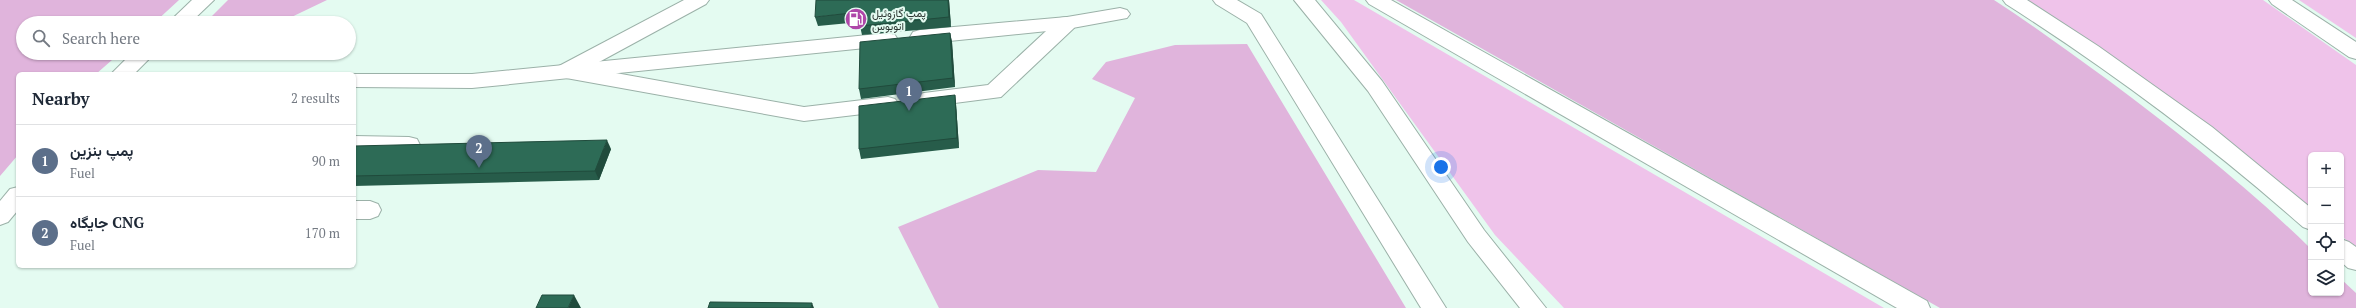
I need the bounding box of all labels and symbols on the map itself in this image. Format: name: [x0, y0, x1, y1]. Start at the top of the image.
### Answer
fuel station icon: پمپ گازوئیل اتوبوس: [843, 6, 869, 32]
place label: پمپ گازوئیل اتوبوس: [872, 6, 926, 33]
pin: 1: [896, 78, 922, 111]
pin: 2: [466, 135, 492, 168]
your location: [1431, 157, 1451, 177]

